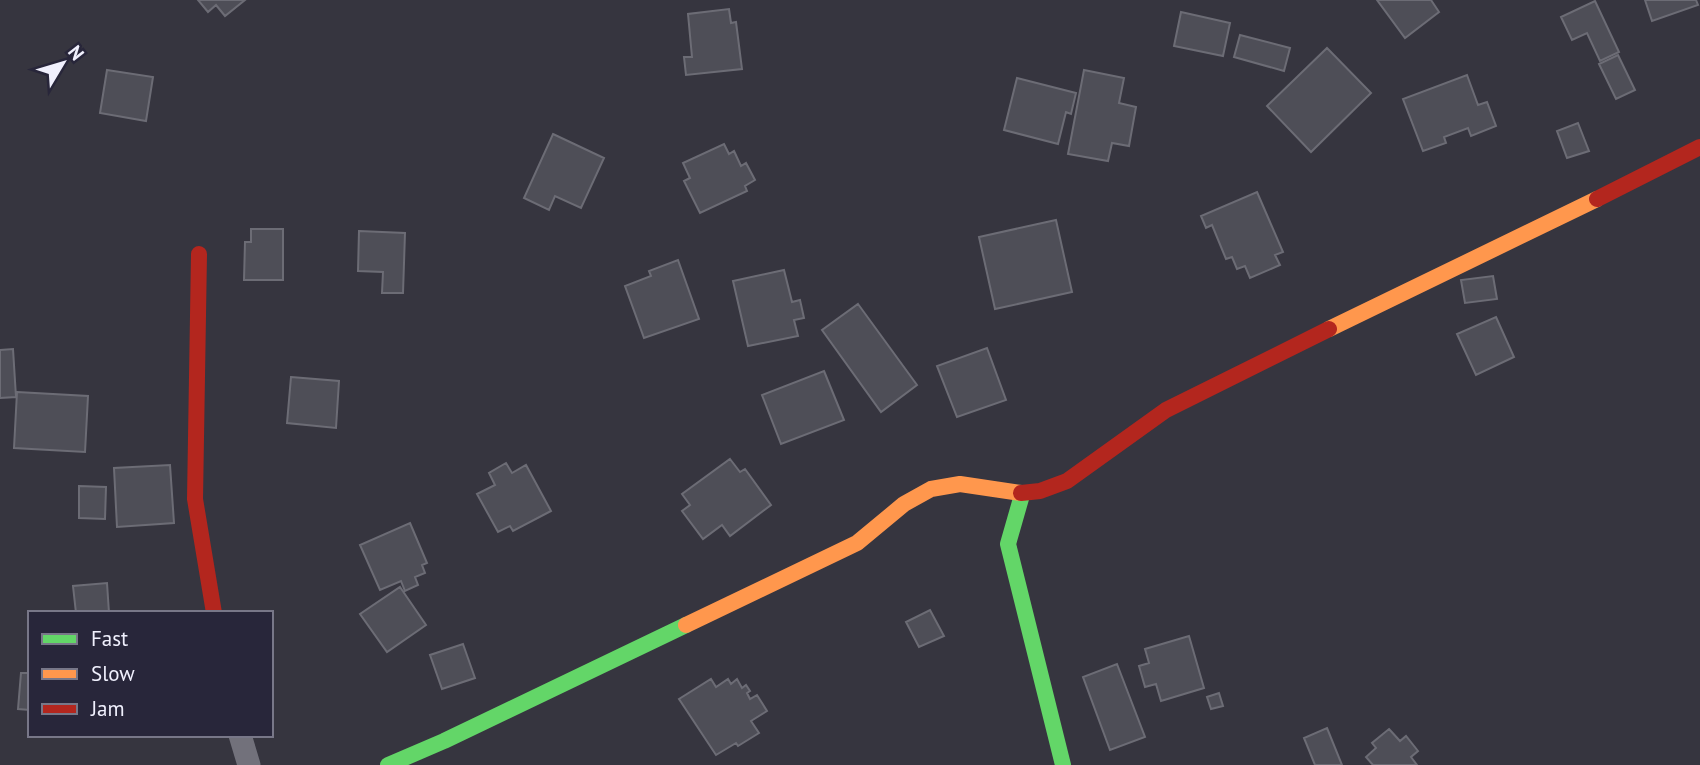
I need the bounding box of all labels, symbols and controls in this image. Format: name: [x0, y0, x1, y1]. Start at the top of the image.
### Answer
north arrow: [28, 28, 98, 98]
text: N: [63, 40, 90, 65]
legend: [28, 611, 273, 737]
text: Fast: [91, 625, 128, 652]
text: Slow: [91, 660, 135, 687]
text: Jam: [90, 695, 125, 722]

